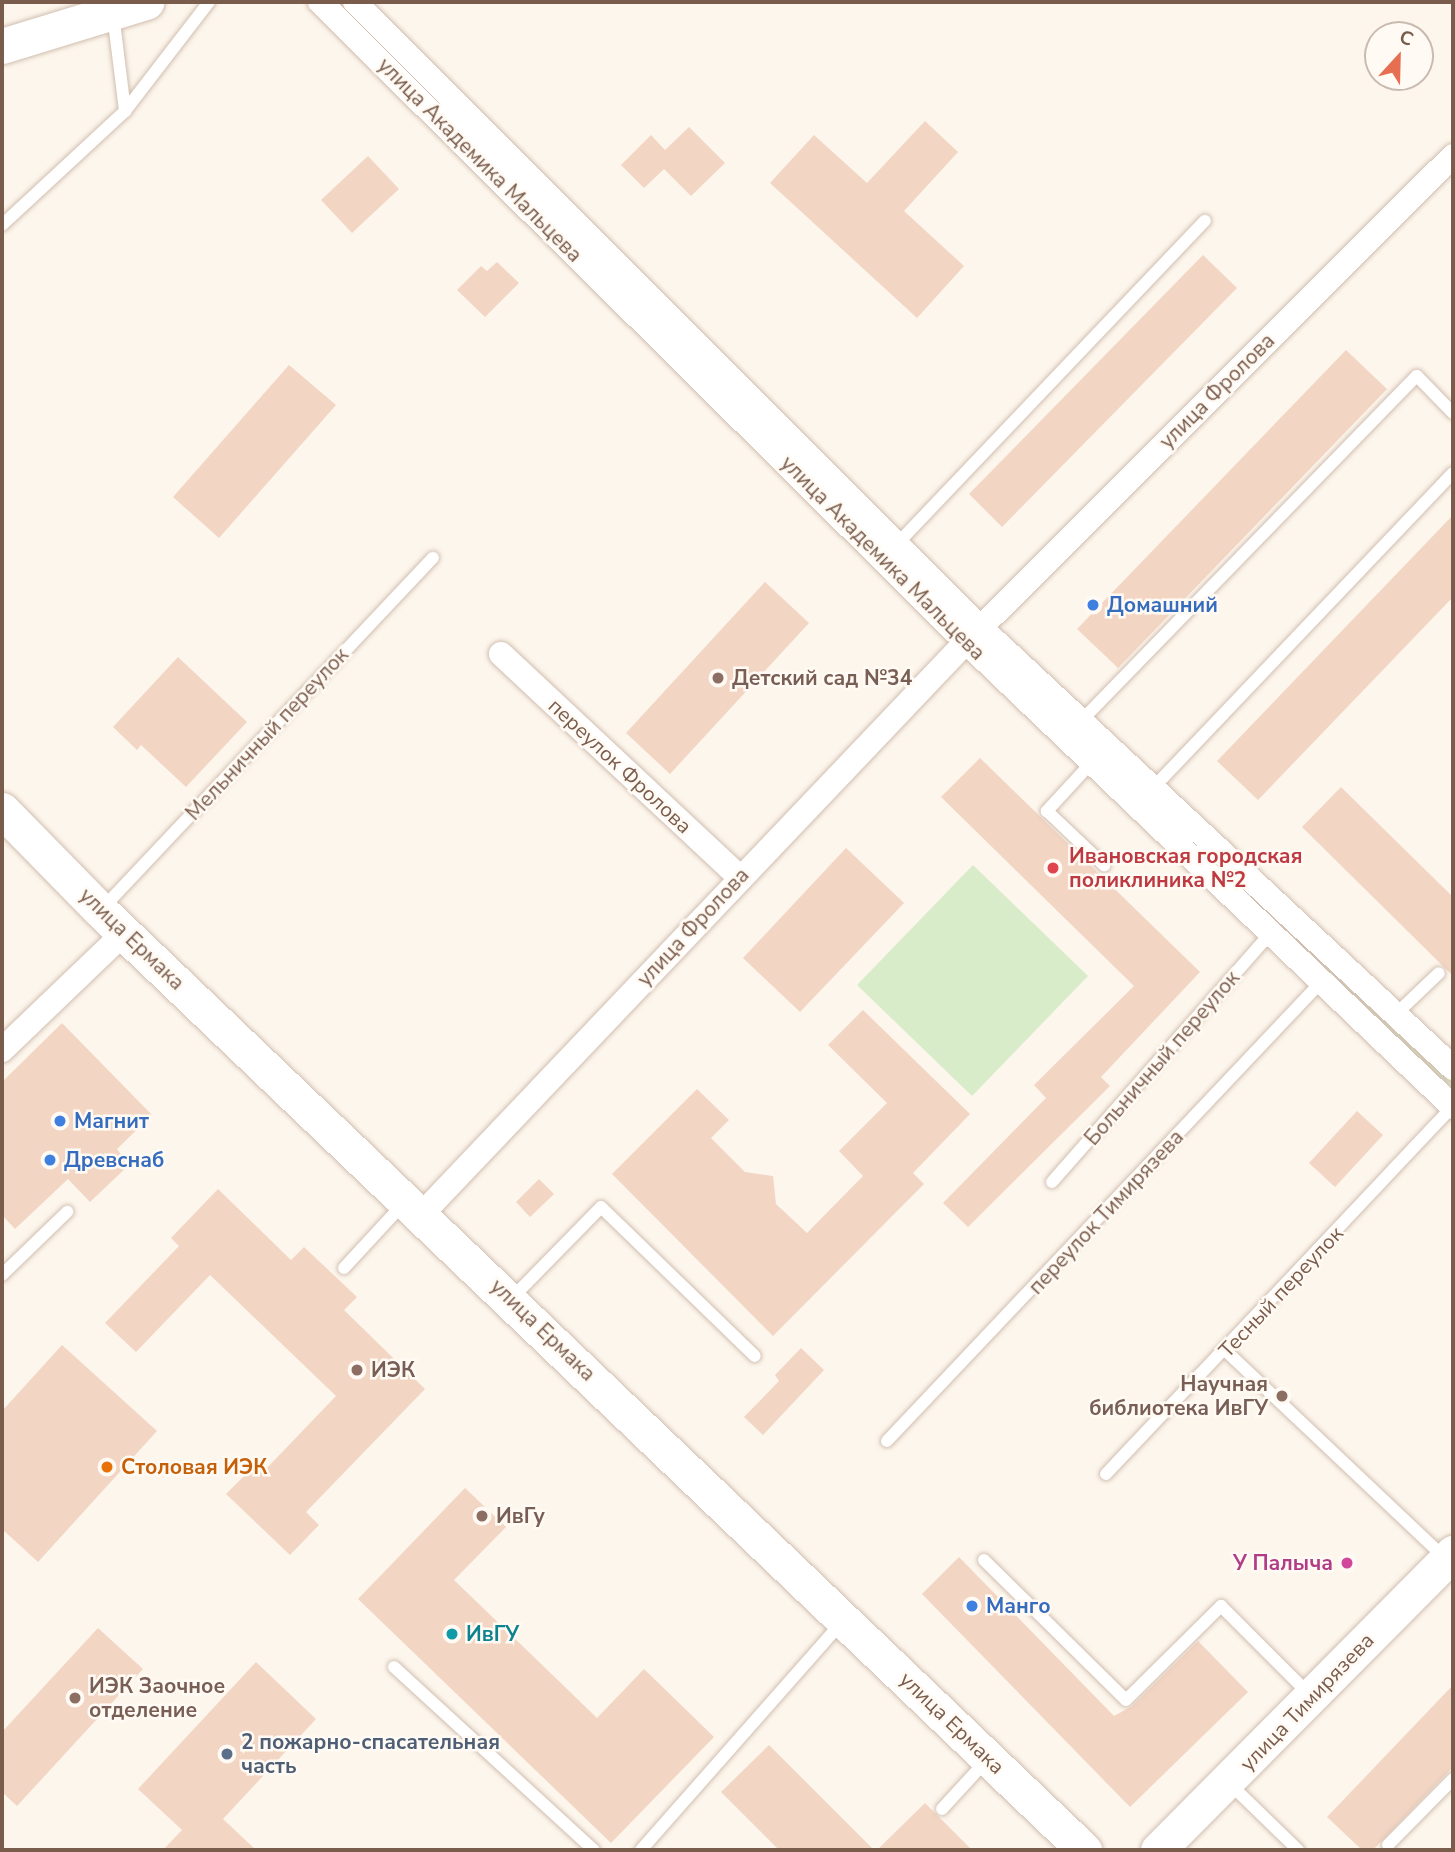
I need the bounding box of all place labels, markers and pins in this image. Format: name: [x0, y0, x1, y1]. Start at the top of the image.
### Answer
place label: Домашний: [1107, 592, 1218, 618]
marker: Домашний: [1085, 597, 1101, 613]
place label: Детский сад №34: [732, 665, 912, 691]
marker: Детский сад №34: [710, 670, 726, 686]
place label: Ивановская городская поликлиника №2: [1069, 843, 1302, 893]
marker: Ивановская городская поликлиника №2: [1043, 858, 1063, 878]
place label: Магнит: [74, 1108, 149, 1134]
marker: Магнит: [52, 1113, 68, 1129]
place label: Древснаб: [64, 1147, 164, 1173]
marker: Древснаб: [42, 1152, 58, 1168]
place label: ИЭК: [371, 1357, 415, 1383]
marker: ИЭК: [349, 1362, 365, 1378]
place label: Научная библиотека ИвГУ: [1089, 1371, 1268, 1421]
marker: Научная библиотека ИвГУ: [1274, 1388, 1290, 1404]
place label: Столовая ИЭК: [121, 1454, 267, 1480]
marker: Столовая ИЭК: [99, 1459, 115, 1475]
place label: ИвГу: [496, 1503, 545, 1529]
marker: ИвГу: [474, 1508, 490, 1524]
place label: У Палыча: [1233, 1550, 1333, 1576]
marker: У Палыча: [1339, 1555, 1355, 1571]
place label: Манго: [986, 1593, 1051, 1619]
marker: Манго: [964, 1598, 980, 1614]
place label: ИвГУ: [466, 1621, 519, 1647]
marker: ИвГУ: [444, 1626, 460, 1642]
place label: ИЭК Заочное отделение: [89, 1673, 225, 1723]
marker: ИЭК Заочное отделение: [67, 1690, 83, 1706]
place label: 2 пожарно-спасательная часть: [241, 1729, 500, 1779]
marker: 2 пожарно-спасательная часть: [219, 1746, 235, 1762]

